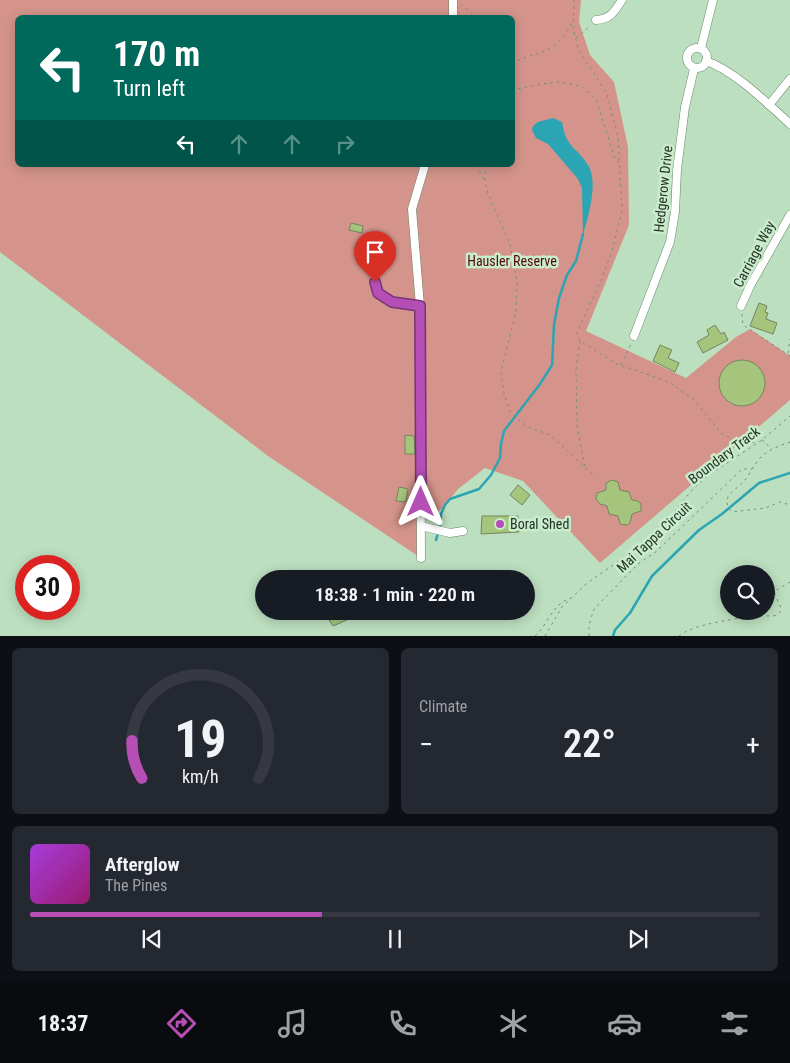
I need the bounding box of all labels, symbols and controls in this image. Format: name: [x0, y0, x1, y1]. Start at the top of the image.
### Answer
text: 170 m: [113, 34, 200, 75]
icon: left: [30, 35, 95, 100]
text: Turn left: [113, 76, 185, 101]
icon: left: [172, 130, 200, 158]
icon: ahead: [225, 130, 253, 158]
icon: ahead: [278, 130, 306, 158]
icon: right: [331, 130, 359, 158]
street label: Hedgerow Drive: [650, 144, 676, 233]
street label: Carriage Way: [730, 218, 778, 290]
pin: [354, 231, 396, 282]
icon: arrive: [361, 238, 389, 266]
park label: Hausler Reserve: [467, 253, 557, 269]
street label: Boundary Track: [685, 423, 763, 487]
position arrow: [394, 475, 446, 527]
street label: Mai Tappa Circuit: [613, 498, 695, 576]
place label: Boral Shed: [510, 516, 569, 532]
marker: Boral Shed: [494, 518, 506, 530]
speed limit sign: 30: [15, 555, 80, 620]
map controls: [720, 565, 775, 620]
button: search: [720, 565, 775, 620]
text: 18:38 · 1 min · 220 m: [315, 583, 475, 606]
text: Climate: [419, 697, 467, 716]
text: 19: [174, 709, 227, 770]
text: 22°: [563, 722, 616, 766]
text: −: [419, 728, 433, 761]
text: +: [746, 728, 760, 761]
text: km/h: [182, 766, 219, 787]
text: Afterglow: [105, 853, 179, 876]
text: The Pines: [105, 876, 167, 895]
icon: previous: [138, 925, 166, 953]
icon: pause: [381, 925, 409, 953]
icon: next: [624, 925, 652, 953]
icon: directions: [164, 1006, 199, 1041]
icon: music: [275, 1006, 310, 1041]
icon: phone: [385, 1006, 420, 1041]
icon: climate: [496, 1006, 531, 1041]
icon: car: [607, 1006, 642, 1041]
icon: filters: [717, 1006, 752, 1041]
text: 18:37: [38, 1011, 88, 1036]

